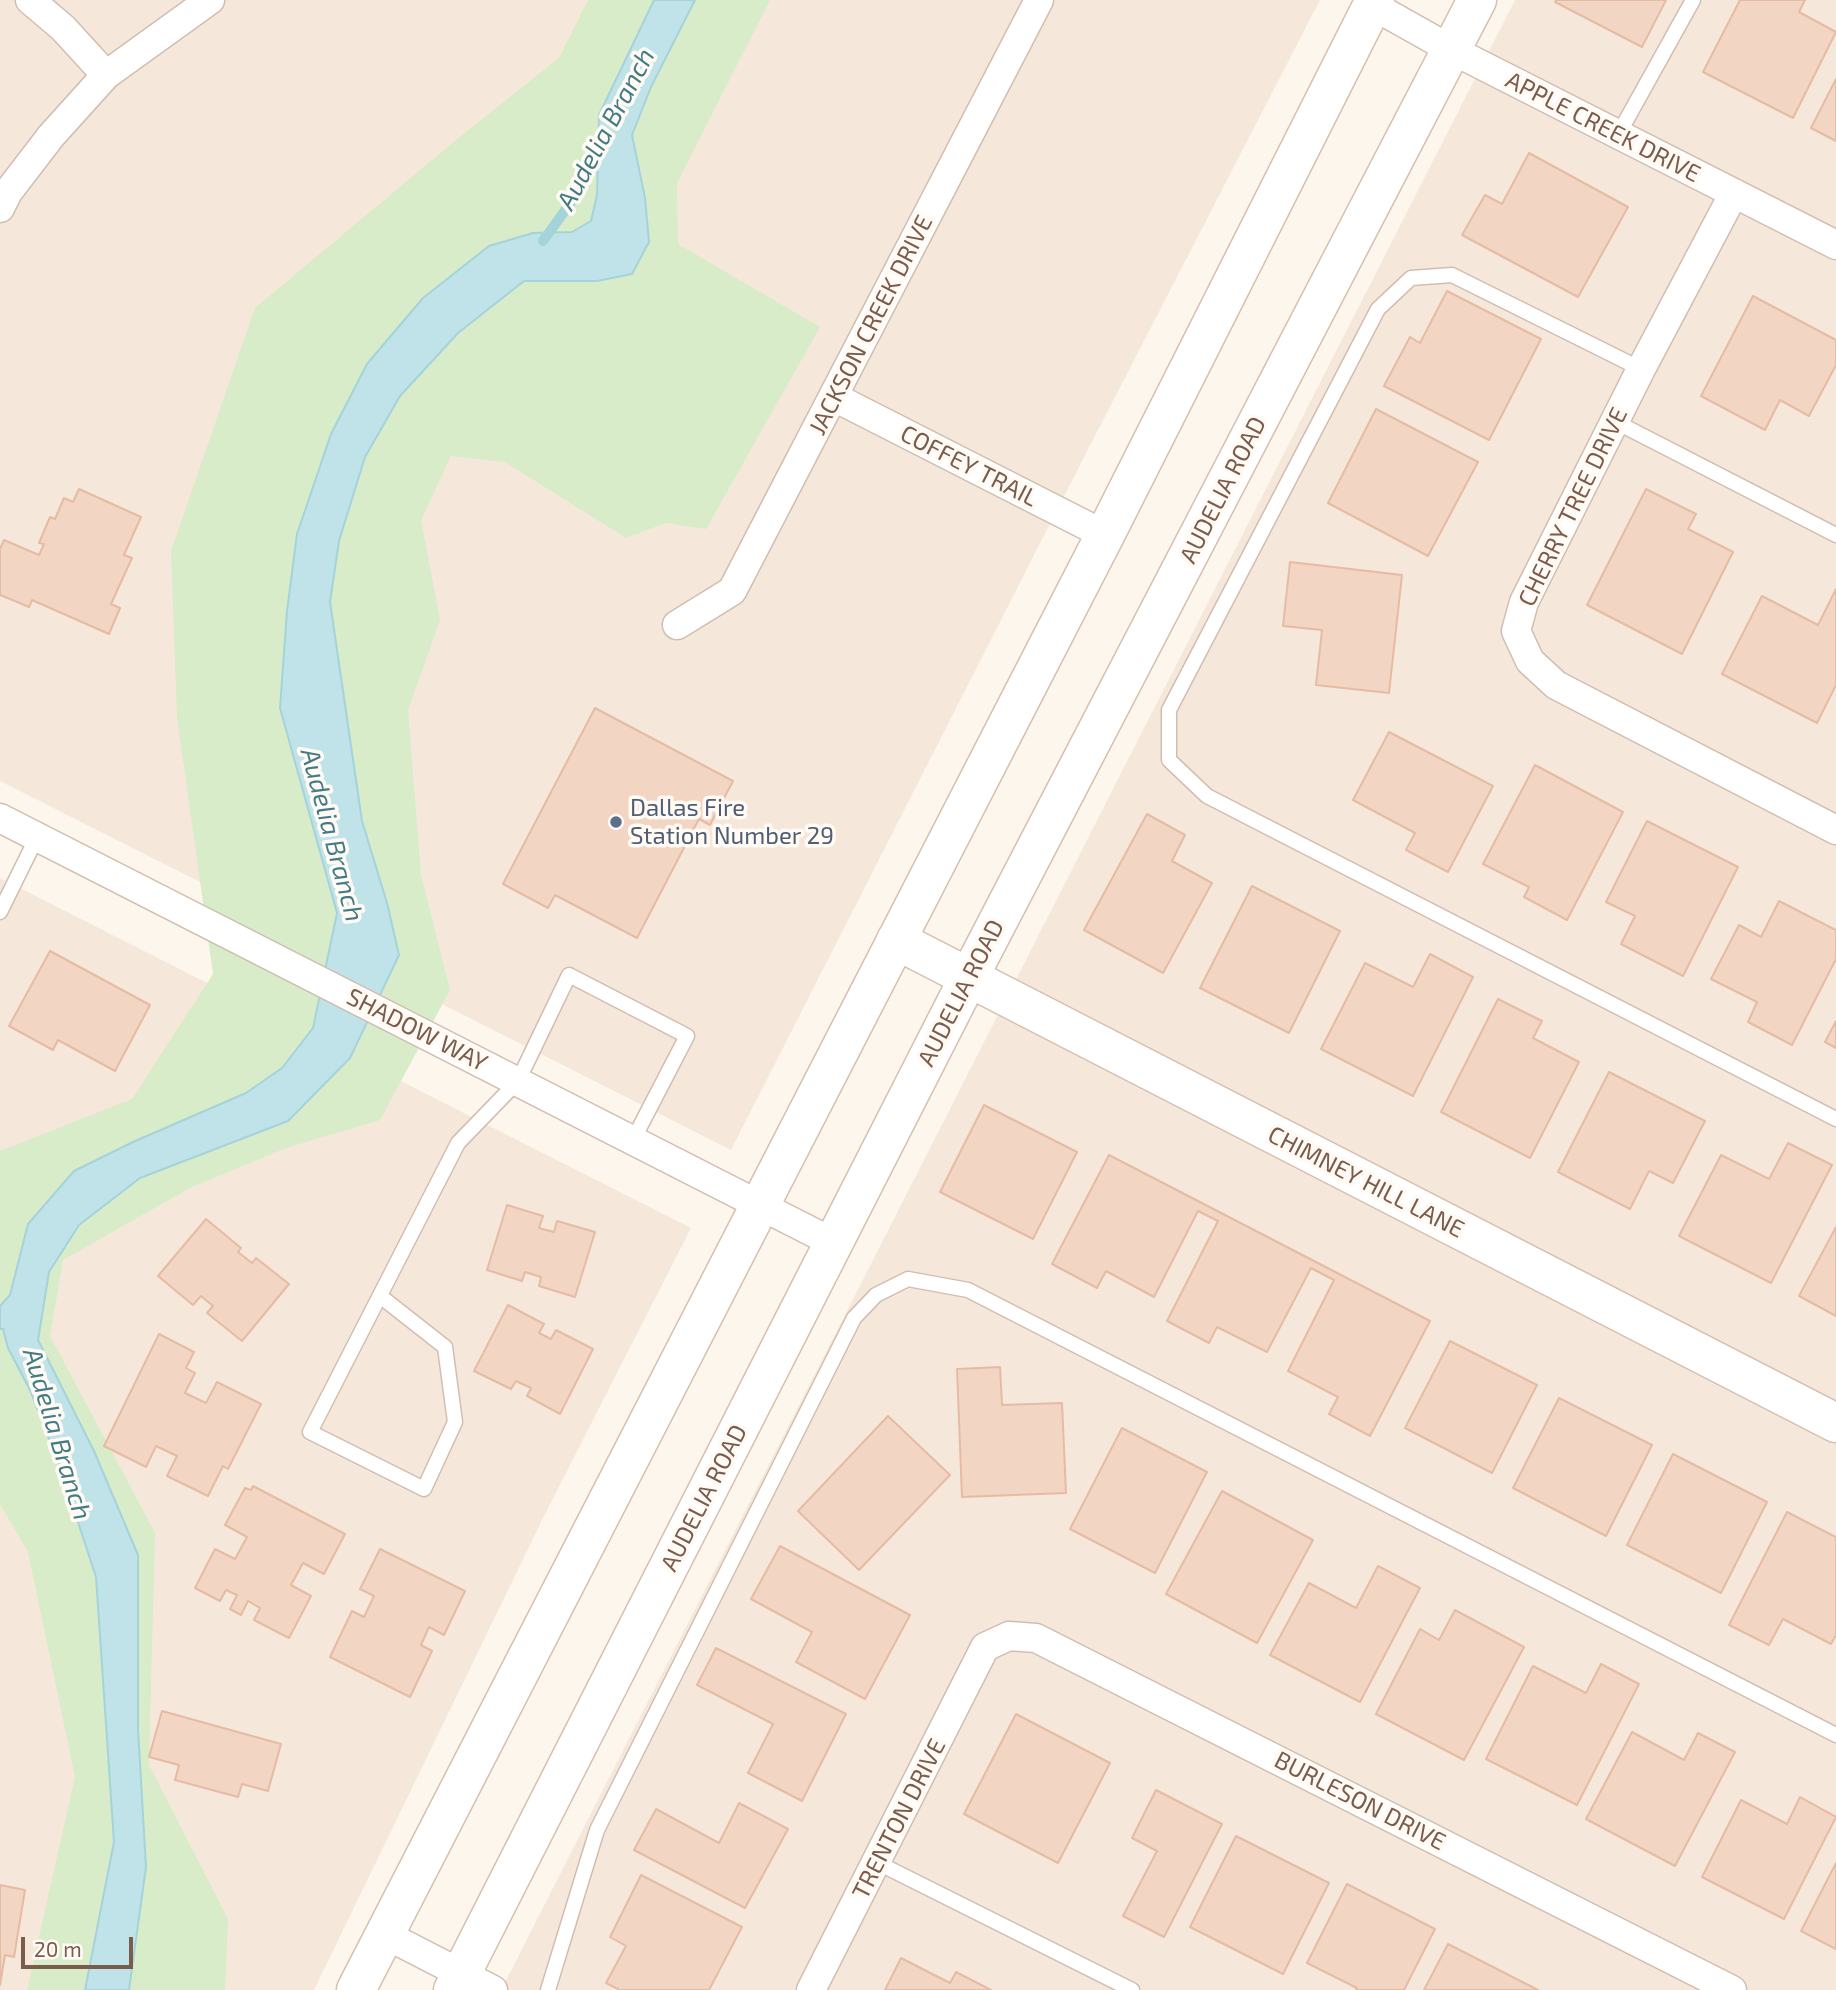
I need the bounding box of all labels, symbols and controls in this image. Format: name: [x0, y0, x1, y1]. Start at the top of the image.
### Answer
water label: Audelia Branch: [550, 43, 662, 215]
street label: APPLE CREEK DRIVE: [1501, 65, 1705, 189]
street label: JACKSON CREEK DRIVE: [803, 210, 939, 440]
street label: CHERRY TREE DRIVE: [1512, 403, 1634, 611]
street label: AUDELIA ROAD: [1174, 412, 1272, 568]
street label: COFFEY TRAIL: [896, 419, 1042, 513]
water label: Audelia Branch: [294, 745, 370, 925]
place label: Dallas Fire Station Number 29: [630, 794, 834, 850]
marker: Dallas Fire Station Number 29: [608, 814, 624, 830]
street label: AUDELIA ROAD: [912, 915, 1010, 1071]
street label: SHADOW WAY: [342, 982, 492, 1078]
street label: CHIMNEY HILL LANE: [1263, 1120, 1469, 1244]
water label: Audelia Branch: [16, 1344, 98, 1524]
street label: AUDELIA ROAD: [655, 1420, 753, 1576]
street label: TRENTON DRIVE: [846, 1734, 952, 1904]
street label: BURLESON DRIVE: [1270, 1745, 1450, 1857]
scale bar: [24, 1924, 136, 1968]
text: 20 m: [34, 1936, 82, 1961]

